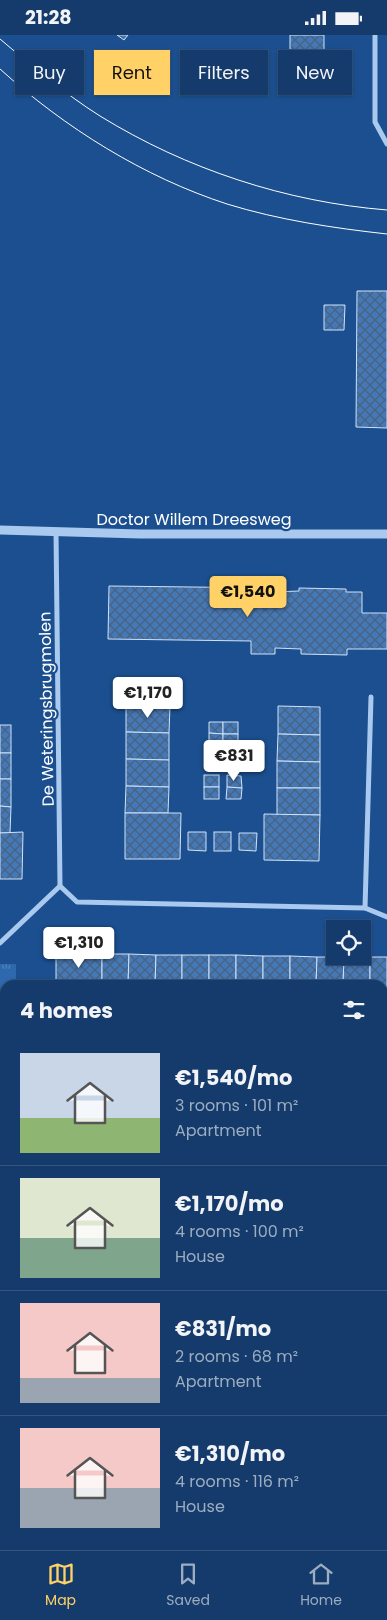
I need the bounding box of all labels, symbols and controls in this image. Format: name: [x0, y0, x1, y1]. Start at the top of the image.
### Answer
text: 21:28: [25, 4, 72, 31]
chip: Buy: [15, 50, 84, 95]
chip: Rent: [94, 50, 170, 95]
chip: Filters: [180, 50, 268, 95]
chip: New: [278, 50, 352, 95]
street label: Doctor Willem Dreesweg: [97, 508, 292, 531]
pin: €1,540: [207, 575, 289, 618]
text: €1,540: [220, 580, 276, 603]
street label: De Weteringsbrugmolen: [33, 611, 60, 807]
pin: €1,170: [107, 677, 189, 719]
text: €1,170: [124, 681, 172, 704]
pin: €831: [204, 739, 264, 782]
text: €831: [215, 744, 253, 767]
map controls: [326, 920, 371, 965]
button: locate: [326, 920, 371, 965]
pin: €1,310: [38, 927, 120, 969]
text: €1,310: [54, 931, 104, 954]
text: 4 homes: [20, 996, 113, 1025]
icon: filters: [340, 996, 368, 1024]
text: €1,540/mo: [175, 1063, 292, 1092]
icon: home: [60, 1073, 120, 1133]
text: 3 rooms · 101 m²: [175, 1094, 298, 1117]
text: Apartment: [175, 1119, 262, 1142]
text: €1,170/mo: [175, 1189, 284, 1218]
icon: home: [60, 1198, 120, 1258]
text: 4 rooms · 100 m²: [175, 1220, 304, 1243]
text: House: [175, 1245, 225, 1268]
text: €831/mo: [175, 1314, 271, 1343]
icon: home: [60, 1323, 120, 1383]
text: 2 rooms · 68 m²: [175, 1345, 298, 1368]
text: Apartment: [175, 1370, 262, 1393]
text: €1,310/mo: [175, 1439, 285, 1468]
icon: home: [60, 1448, 120, 1508]
text: 4 rooms · 116 m²: [175, 1470, 299, 1493]
text: House: [175, 1495, 225, 1518]
tab: Map: [45, 1560, 76, 1611]
tab: Saved: [166, 1560, 210, 1611]
tab: Home: [300, 1560, 342, 1611]

